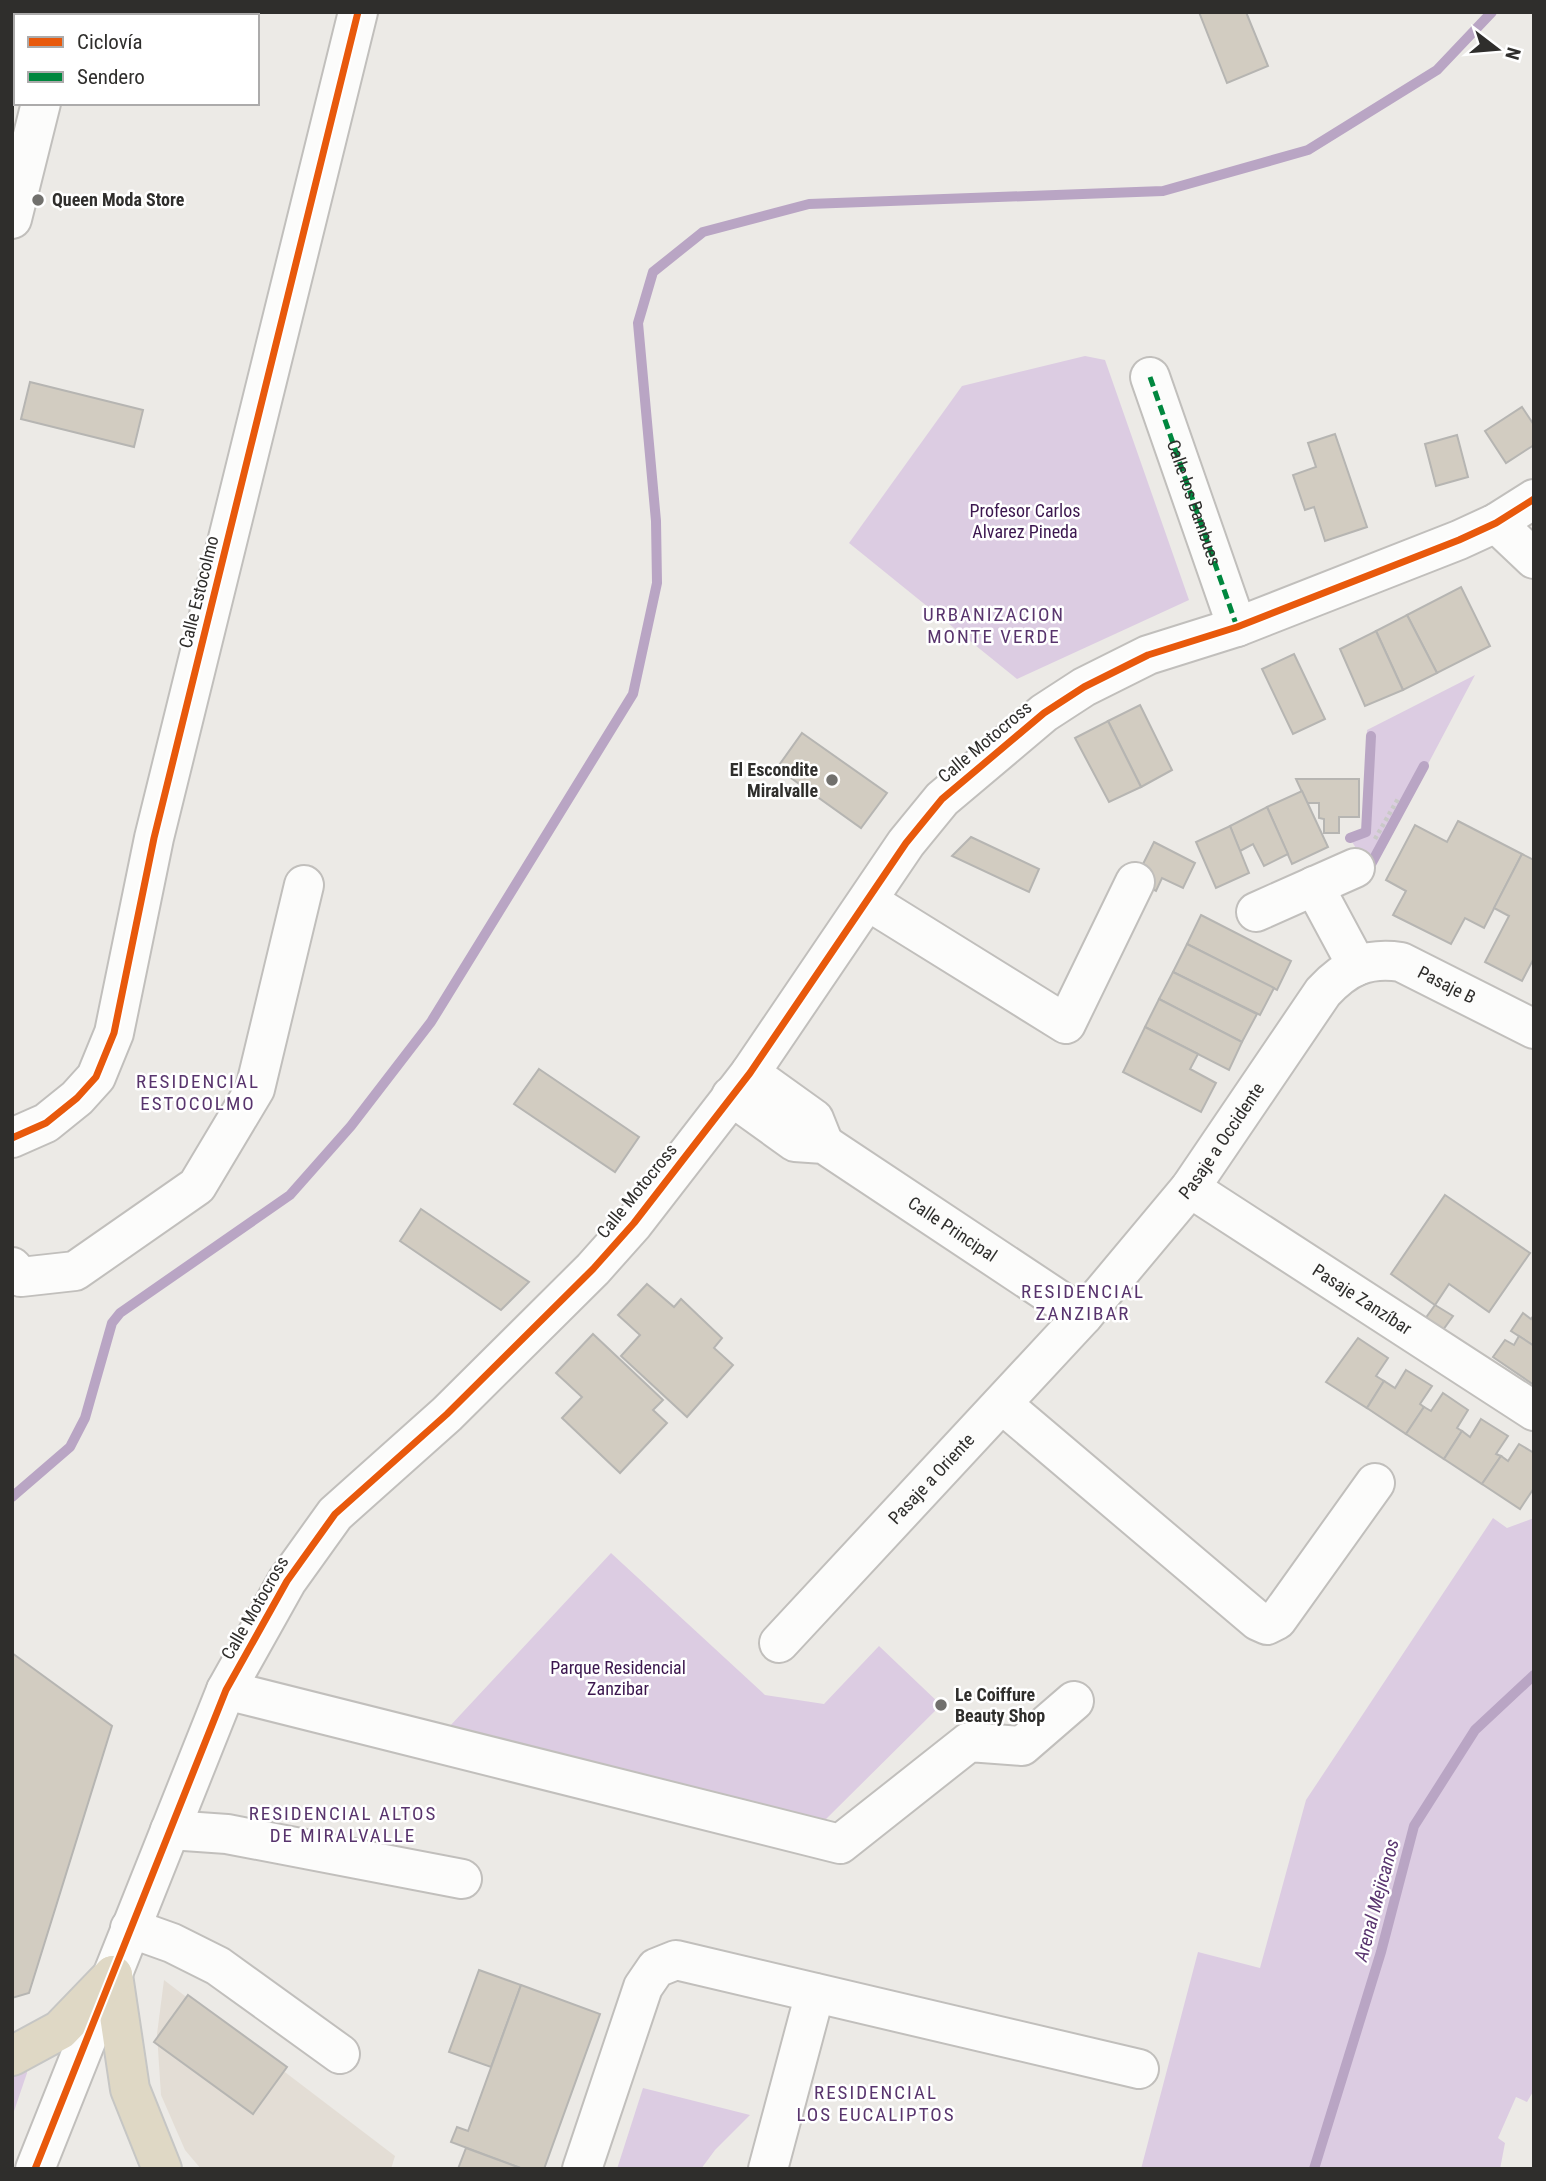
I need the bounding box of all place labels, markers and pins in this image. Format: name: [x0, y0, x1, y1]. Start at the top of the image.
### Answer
place label: Queen Moda Store: [52, 189, 185, 210]
marker: Queen Moda Store: [30, 192, 46, 208]
place label: El Escondite Miralvalle: [730, 759, 818, 801]
marker: El Escondite Miralvalle: [824, 772, 840, 788]
place label: Le Coiffure Beauty Shop: [955, 1684, 1045, 1726]
marker: Le Coiffure Beauty Shop: [933, 1697, 949, 1713]

